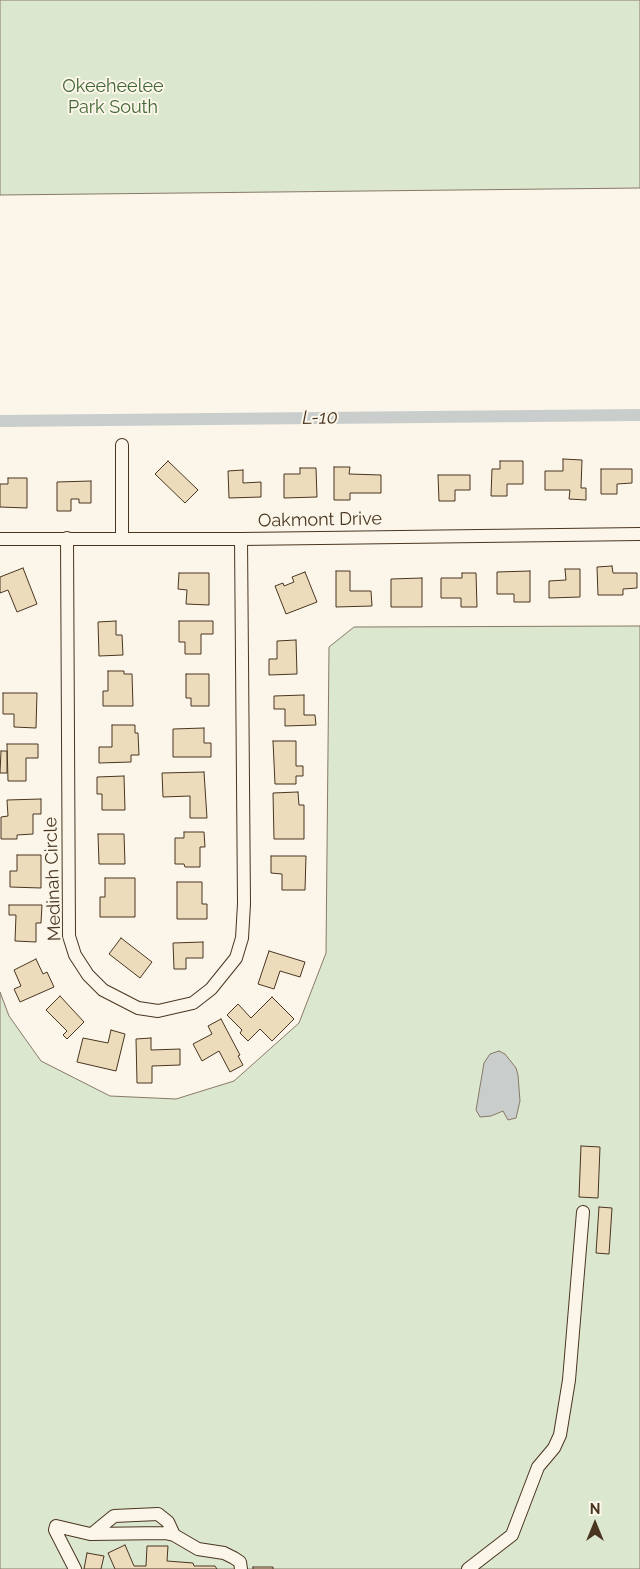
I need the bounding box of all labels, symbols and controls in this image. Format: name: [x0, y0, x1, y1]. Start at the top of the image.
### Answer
park label: Okeeheelee Park South: [62, 76, 164, 118]
water label: L-10: [302, 406, 338, 430]
street label: Oakmont Drive: [258, 508, 382, 532]
street label: Medinah Circle: [40, 816, 66, 942]
north arrow: [570, 1499, 620, 1549]
text: N: [590, 1501, 600, 1517]

